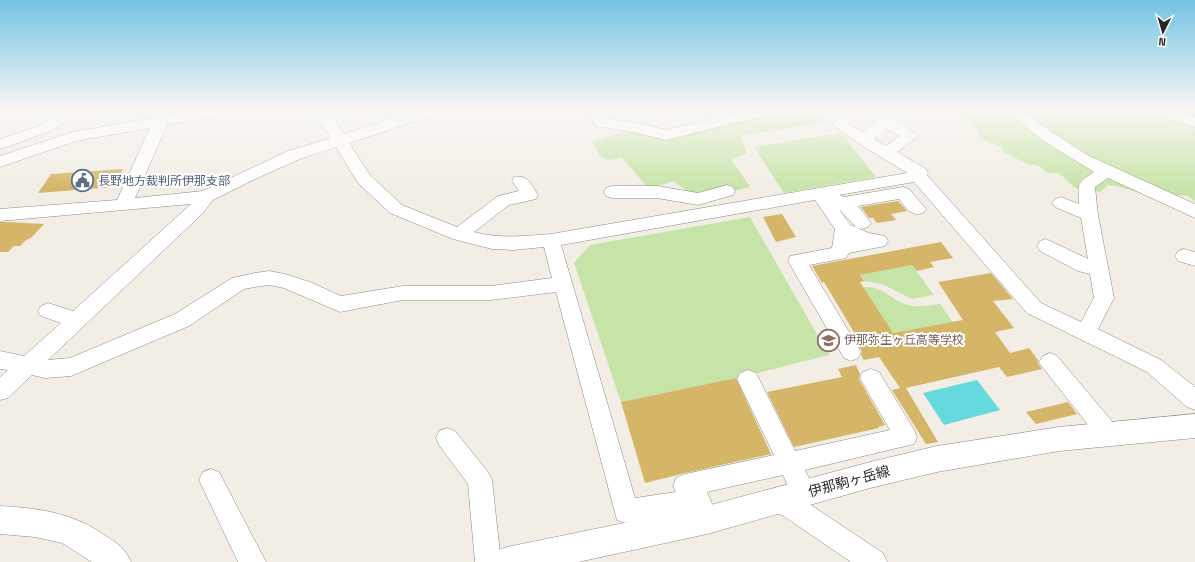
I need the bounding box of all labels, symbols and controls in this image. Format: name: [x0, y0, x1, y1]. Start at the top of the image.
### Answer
north arrow: [1143, 12, 1183, 52]
text: N: [1158, 35, 1166, 49]
public building icon: 長野地方裁判所伊那支部: [69, 168, 95, 194]
place label: 長野地方裁判所伊那支部: [98, 173, 230, 189]
school or university icon: 伊那弥生ヶ丘高等学校: [815, 327, 841, 353]
place label: 伊那弥生ヶ丘高等学校: [844, 332, 964, 348]
street label: 伊那駒ヶ岳線: [806, 461, 892, 501]

